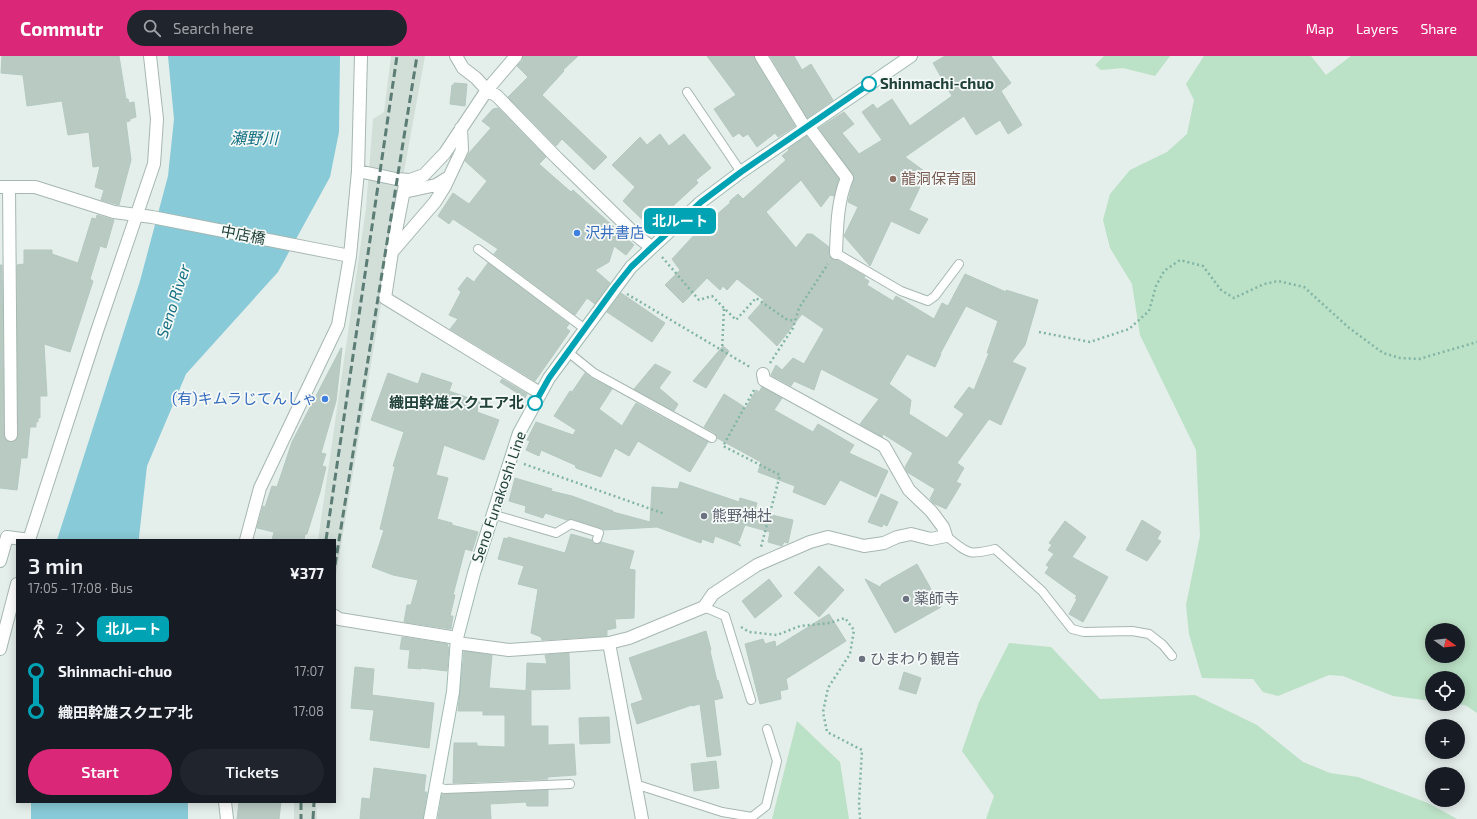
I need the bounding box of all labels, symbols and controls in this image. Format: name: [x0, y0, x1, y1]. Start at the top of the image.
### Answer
search box: [127, 10, 407, 46]
text: Commutr: [20, 17, 103, 40]
icon: search: [141, 17, 163, 39]
text: Search here: [173, 19, 254, 37]
text: Map: [1306, 20, 1334, 37]
text: Layers: [1356, 20, 1398, 37]
text: Share: [1420, 20, 1457, 37]
place label: Shinmachi-chuo: [880, 74, 994, 92]
marker: Shinmachi-chuo: [861, 76, 877, 92]
water label: 瀬野川: [230, 128, 280, 147]
place label: 龍洞保育園: [901, 169, 976, 187]
marker: 龍洞保育園: [888, 174, 898, 184]
line badge: 北ルート: [652, 208, 708, 234]
text: 北ルート: [652, 212, 708, 229]
street label: 中店橋: [219, 221, 267, 247]
place label: 沢井書店: [585, 223, 645, 241]
marker: 沢井書店: [572, 228, 582, 238]
water label: Seno River: [152, 261, 194, 340]
place label: (有)キムラじてんしゃ: [172, 389, 317, 407]
place label: 織田幹雄スクエア北: [389, 393, 524, 411]
marker: (有)キムラじてんしゃ: [320, 394, 330, 404]
marker: 織田幹雄スクエア北: [527, 395, 543, 411]
street label: Seno Funakoshi Line: [467, 429, 529, 565]
place label: 熊野神社: [712, 506, 772, 524]
marker: 熊野神社: [699, 511, 709, 521]
text: 3 min: [28, 552, 83, 578]
text: ¥377: [290, 564, 324, 582]
text: 17:05 – 17:08 · Bus: [28, 580, 133, 596]
place label: 薬師寺: [914, 589, 959, 607]
marker: 薬師寺: [901, 594, 911, 604]
icon: walk: [28, 618, 50, 640]
icon: forward: [69, 618, 91, 640]
text: 北ルート: [105, 620, 161, 637]
text: 2: [56, 621, 63, 637]
north arrow: [1425, 623, 1465, 663]
map controls: [1425, 623, 1465, 807]
place label: ひまわり観音: [870, 649, 960, 667]
marker: ひまわり観音: [857, 654, 867, 664]
text: Shinmachi-chuo: [58, 662, 172, 680]
text: 17:07: [295, 663, 324, 679]
button: locate: [1425, 671, 1465, 711]
text: 織田幹雄スクエア北: [58, 703, 193, 721]
text: 17:08: [293, 703, 324, 719]
button: +: [1425, 719, 1465, 759]
button: Start: [28, 749, 172, 795]
button: Tickets: [180, 749, 324, 795]
button: −: [1425, 767, 1465, 807]

